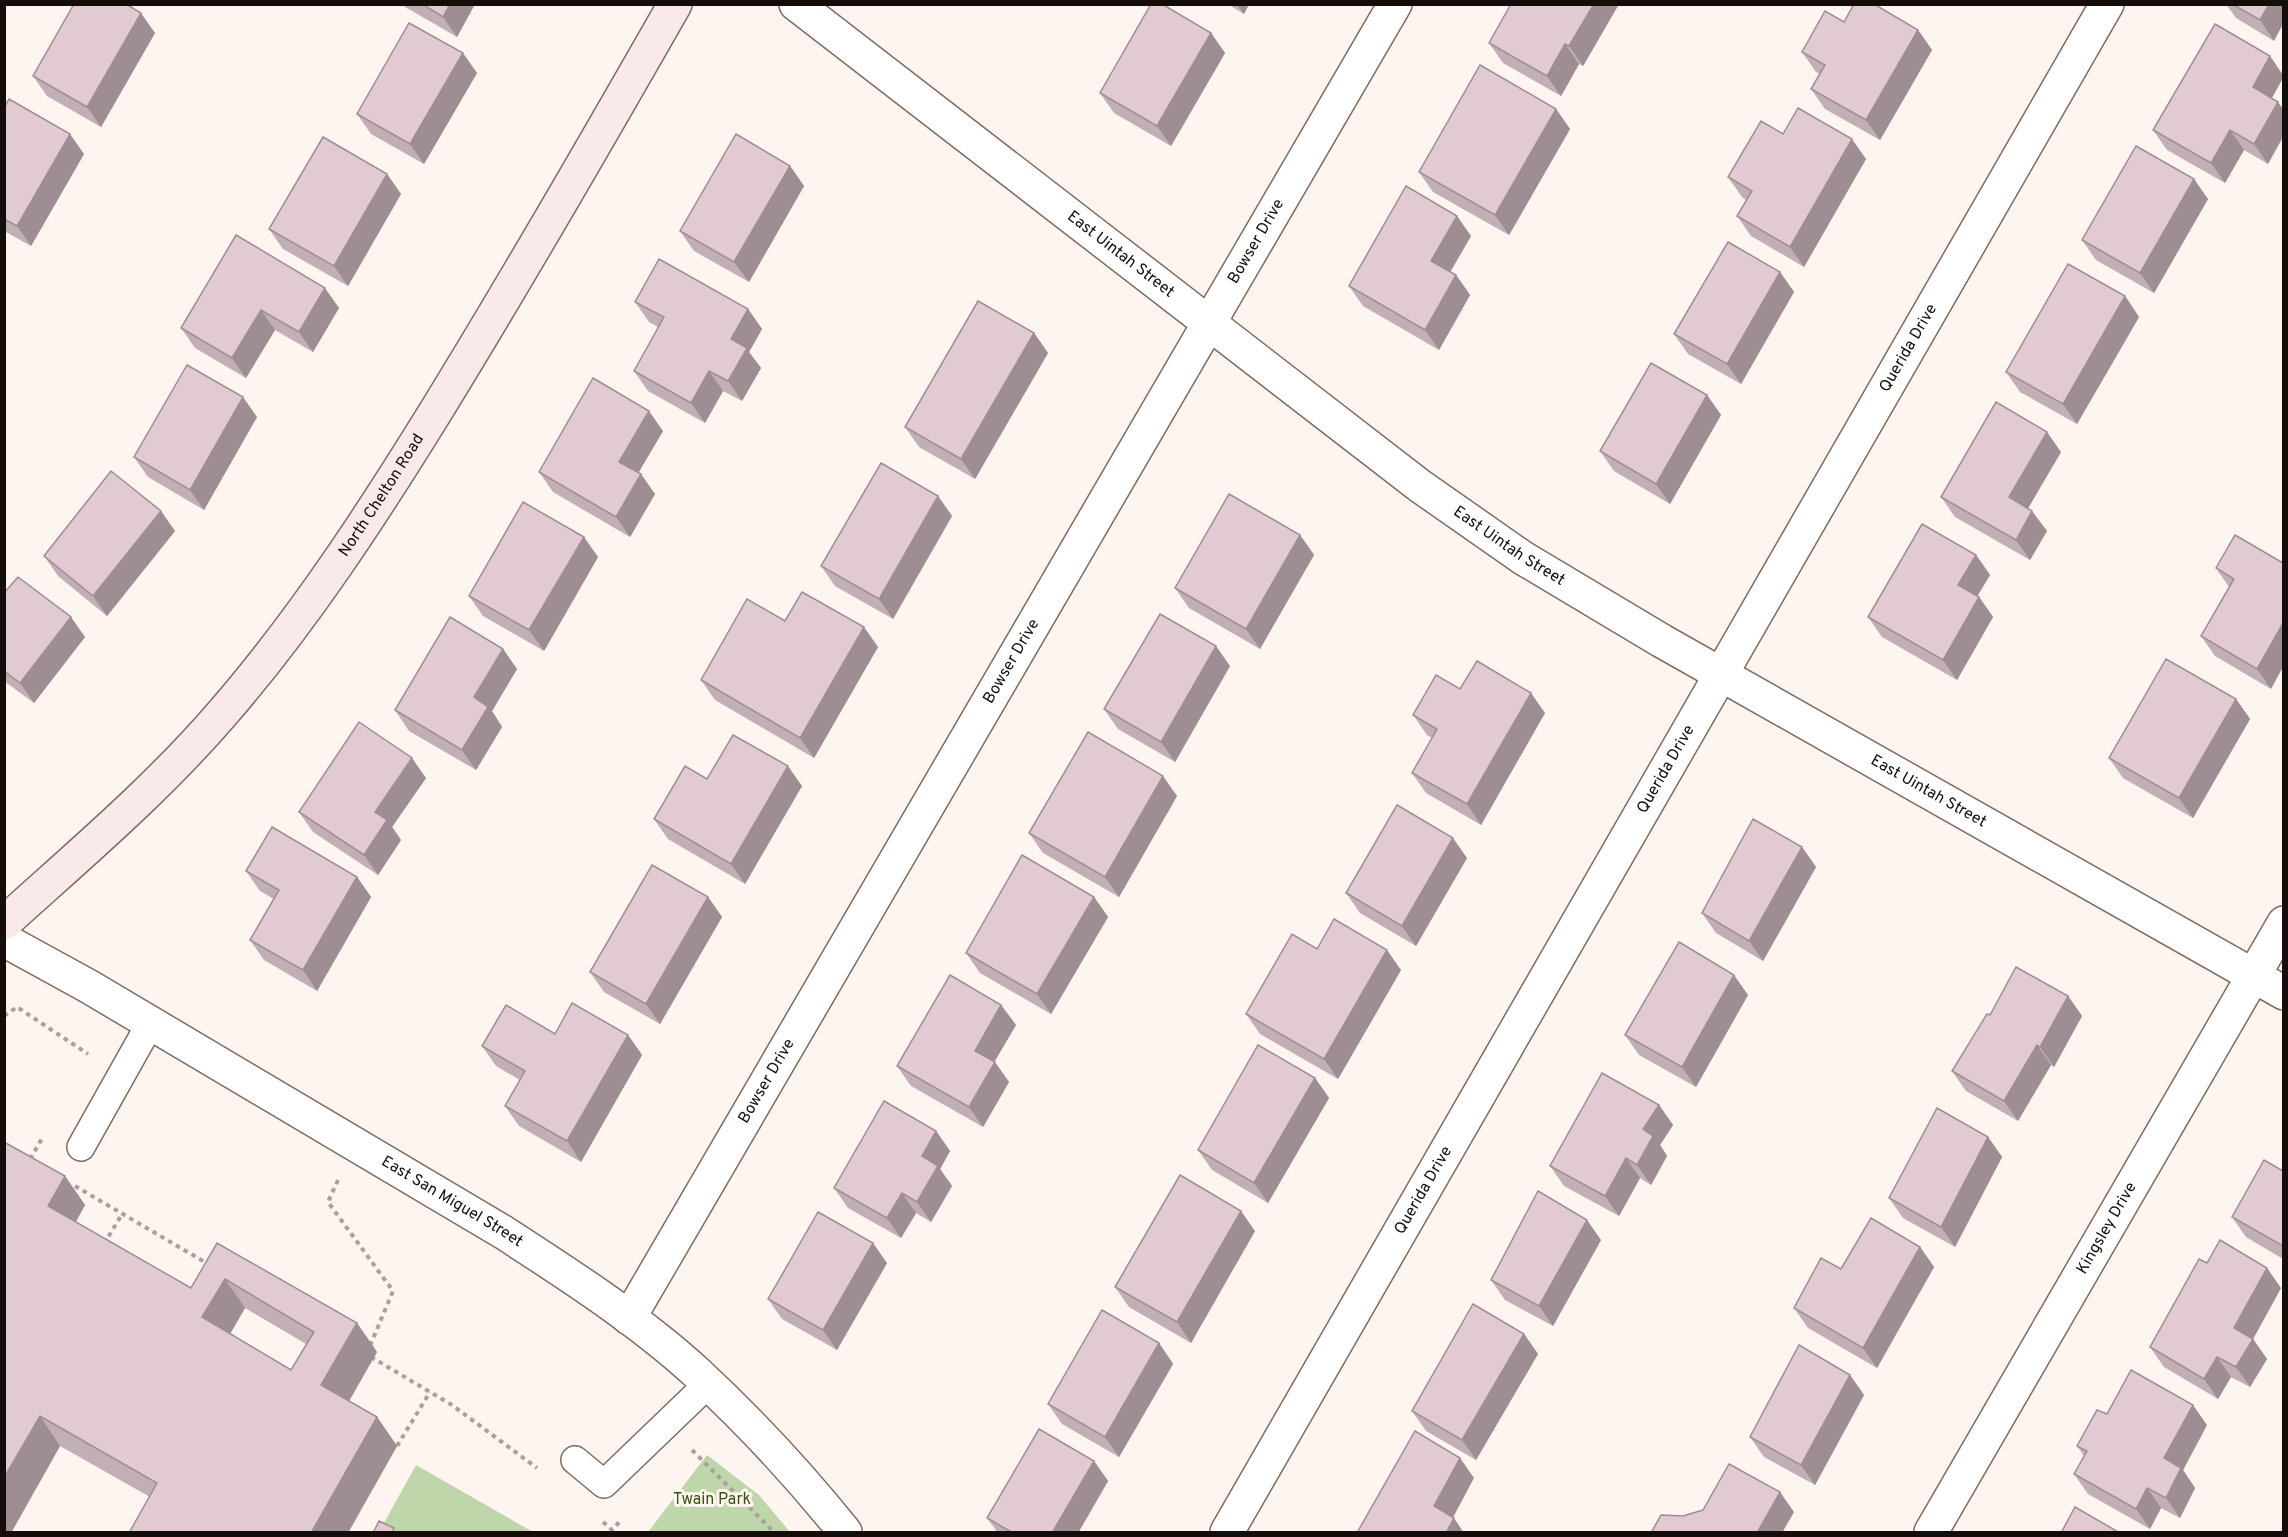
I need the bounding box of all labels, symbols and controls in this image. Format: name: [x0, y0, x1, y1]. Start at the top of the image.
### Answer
street label: Bowser Drive: [1224, 196, 1289, 288]
street label: East Uintah Street: [1063, 207, 1178, 302]
street label: Querida Drive: [1875, 300, 1942, 396]
street label: North Chelton Road: [335, 431, 429, 561]
street label: East Uintah Street: [1449, 502, 1568, 591]
street label: Bowser Drive: [979, 615, 1044, 707]
street label: Querida Drive: [1633, 722, 1699, 817]
street label: East Uintah Street: [1867, 751, 1990, 832]
street label: Bowser Drive: [734, 1035, 800, 1127]
street label: Querida Drive: [1390, 1143, 1457, 1238]
street label: East San Miguel Street: [377, 1152, 526, 1252]
street label: Kingsley Drive: [2073, 1179, 2142, 1278]
park label: Twain Park: [673, 1490, 751, 1510]

